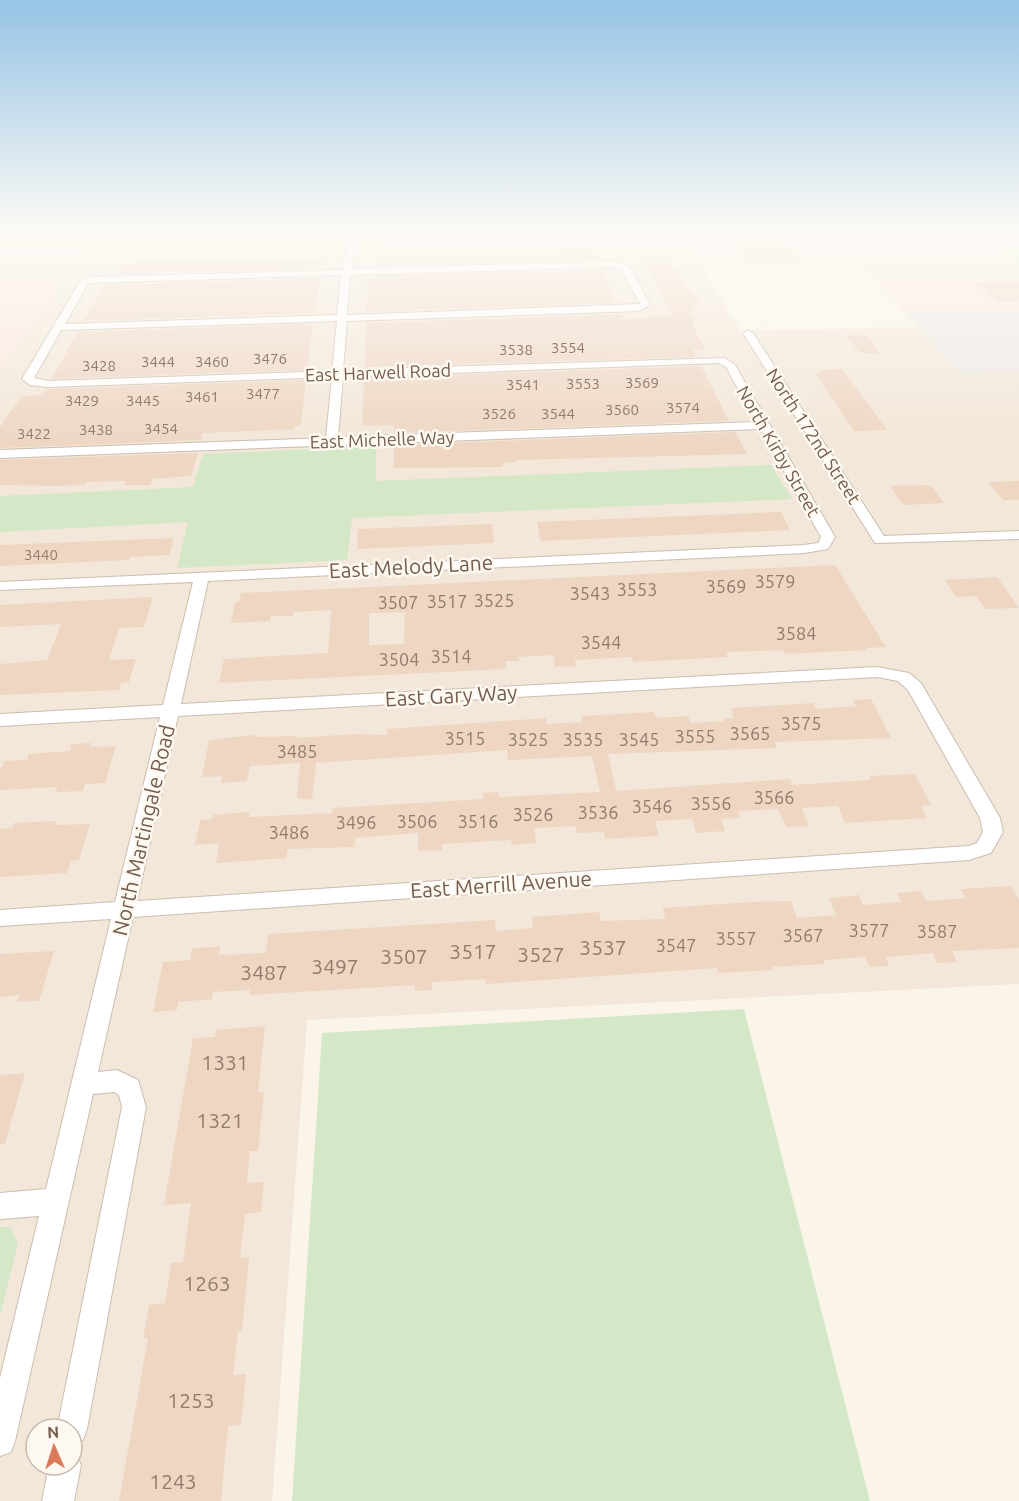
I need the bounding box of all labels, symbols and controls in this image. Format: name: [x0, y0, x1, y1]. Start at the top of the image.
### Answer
house number: 3554: [551, 339, 585, 356]
house number: 3538: [499, 341, 533, 358]
house number: 3476: [253, 350, 287, 367]
house number: 3444: [141, 353, 175, 370]
house number: 3460: [195, 353, 229, 370]
house number: 3428: [82, 357, 116, 374]
street label: East Harwell Road: [305, 359, 451, 385]
street label: North 172nd Street: [763, 365, 865, 507]
house number: 3569: [625, 374, 659, 391]
house number: 3553: [566, 375, 600, 392]
house number: 3541: [506, 376, 540, 393]
street label: North Kirby Street: [733, 382, 825, 520]
house number: 3477: [246, 385, 280, 402]
house number: 3461: [185, 388, 219, 405]
house number: 3429: [65, 392, 99, 409]
house number: 3445: [126, 392, 160, 409]
house number: 3574: [666, 399, 700, 416]
house number: 3560: [605, 401, 639, 418]
house number: 3526: [482, 405, 516, 422]
house number: 3544: [541, 405, 575, 422]
house number: 3454: [144, 420, 178, 437]
house number: 3438: [79, 421, 113, 438]
house number: 3422: [17, 425, 51, 442]
street label: East Michelle Way: [309, 426, 455, 452]
house number: 3440: [24, 546, 58, 563]
street label: East Melody Lane: [328, 550, 494, 582]
house number: 3579: [755, 571, 795, 591]
house number: 3569: [706, 576, 746, 596]
house number: 3553: [617, 579, 657, 599]
house number: 3543: [570, 583, 610, 603]
house number: 3525: [474, 590, 514, 610]
house number: 3517: [427, 591, 467, 611]
house number: 3507: [378, 592, 418, 612]
house number: 3584: [776, 623, 816, 643]
house number: 3544: [581, 632, 621, 652]
house number: 3514: [431, 646, 471, 666]
house number: 3504: [379, 649, 419, 669]
street label: East Gary Way: [384, 680, 518, 710]
house number: 3575: [781, 713, 821, 733]
street label: North Martingale Road: [107, 722, 179, 938]
house number: 3565: [730, 723, 770, 743]
house number: 3555: [675, 726, 715, 746]
house number: 3515: [445, 728, 485, 748]
house number: 3525: [508, 729, 548, 749]
house number: 3535: [563, 729, 603, 749]
house number: 3545: [619, 729, 659, 749]
house number: 3485: [277, 741, 317, 761]
house number: 3566: [754, 787, 794, 807]
house number: 3556: [691, 793, 731, 813]
house number: 3546: [632, 796, 672, 816]
house number: 3536: [578, 802, 618, 822]
house number: 3526: [513, 804, 553, 824]
house number: 3506: [397, 811, 437, 831]
house number: 3516: [458, 811, 498, 831]
house number: 3496: [336, 812, 376, 832]
house number: 3486: [269, 822, 309, 842]
street label: East Merrill Avenue: [409, 866, 593, 902]
house number: 3577: [849, 920, 889, 940]
house number: 3587: [917, 921, 957, 941]
house number: 3567: [783, 925, 823, 945]
house number: 3557: [716, 928, 756, 948]
house number: 3537: [579, 935, 627, 959]
house number: 3547: [656, 935, 696, 955]
house number: 3517: [449, 939, 497, 963]
house number: 3527: [517, 942, 565, 966]
house number: 3507: [380, 944, 428, 968]
house number: 3497: [311, 954, 359, 978]
house number: 3487: [240, 960, 288, 984]
house number: 1331: [201, 1050, 249, 1074]
house number: 1321: [196, 1108, 244, 1132]
house number: 1263: [183, 1271, 231, 1295]
house number: 1253: [167, 1388, 215, 1412]
north arrow: [24, 1417, 84, 1477]
text: N: [47, 1423, 60, 1441]
house number: 1243: [149, 1469, 197, 1493]

